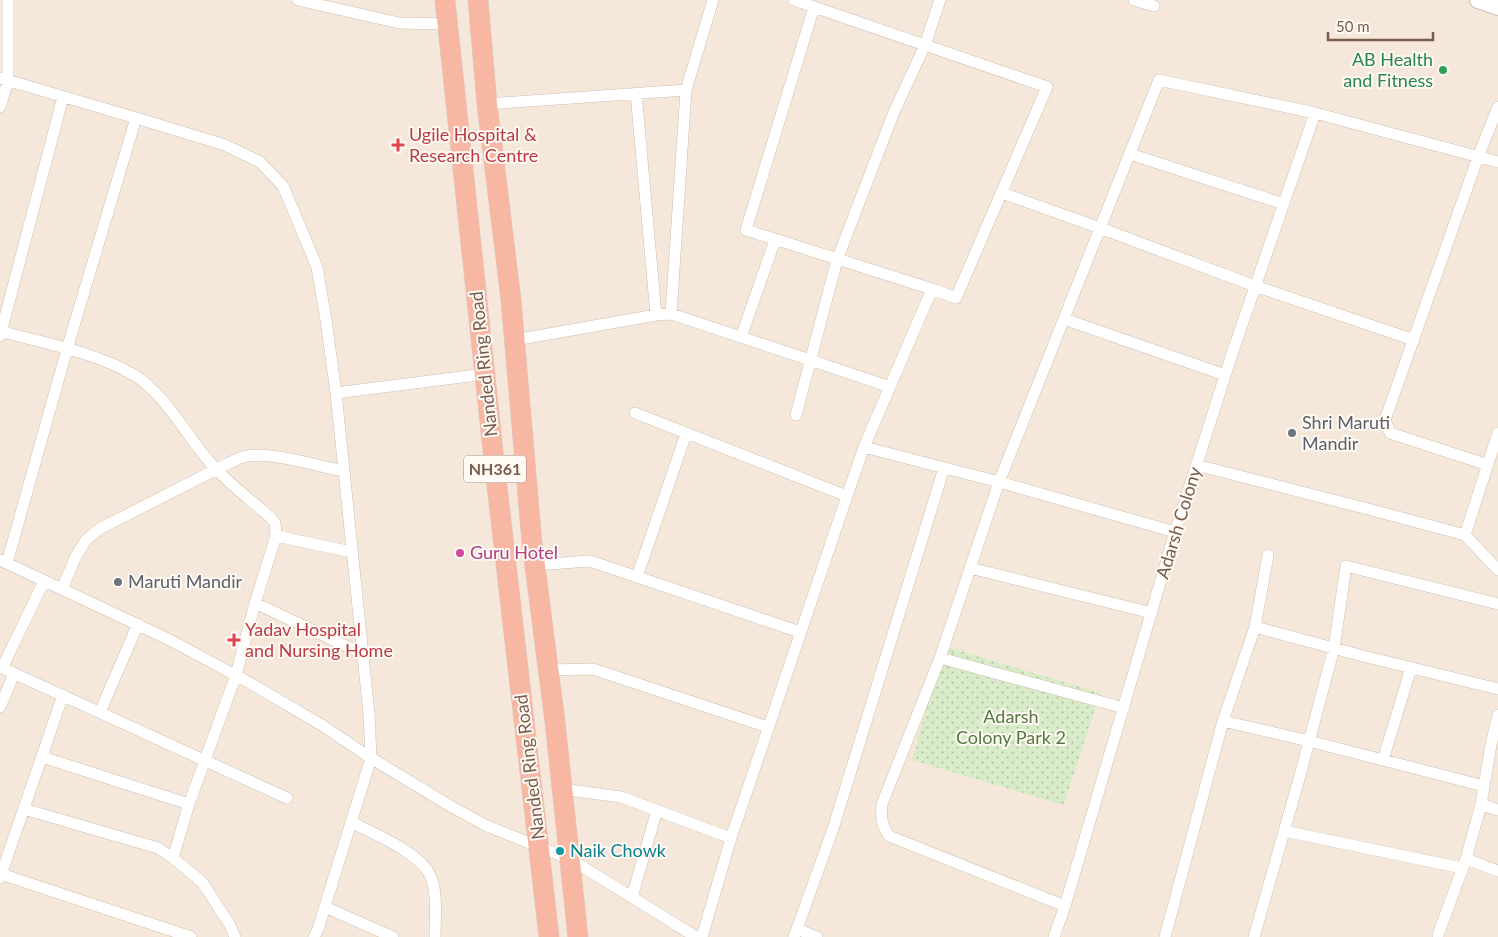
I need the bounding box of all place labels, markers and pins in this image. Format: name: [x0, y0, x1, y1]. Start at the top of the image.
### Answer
place label: AB Health and Fitness: [1343, 48, 1433, 91]
marker: AB Health and Fitness: [1437, 64, 1449, 76]
place label: Ugile Hospital & Research Centre: [409, 123, 538, 166]
marker: Ugile Hospital & Research Centre: [391, 138, 405, 152]
place label: Shri Maruti Mandir: [1302, 411, 1390, 454]
marker: Shri Maruti Mandir: [1286, 427, 1298, 439]
place label: Guru Hotel: [470, 541, 558, 563]
marker: Guru Hotel: [454, 547, 466, 559]
place label: Maruti Mandir: [128, 570, 243, 592]
marker: Maruti Mandir: [112, 576, 124, 588]
place label: Yadav Hospital and Nursing Home: [245, 618, 393, 661]
marker: Yadav Hospital and Nursing Home: [227, 633, 241, 647]
place label: Naik Chowk: [570, 839, 667, 861]
marker: Naik Chowk: [554, 845, 566, 857]

